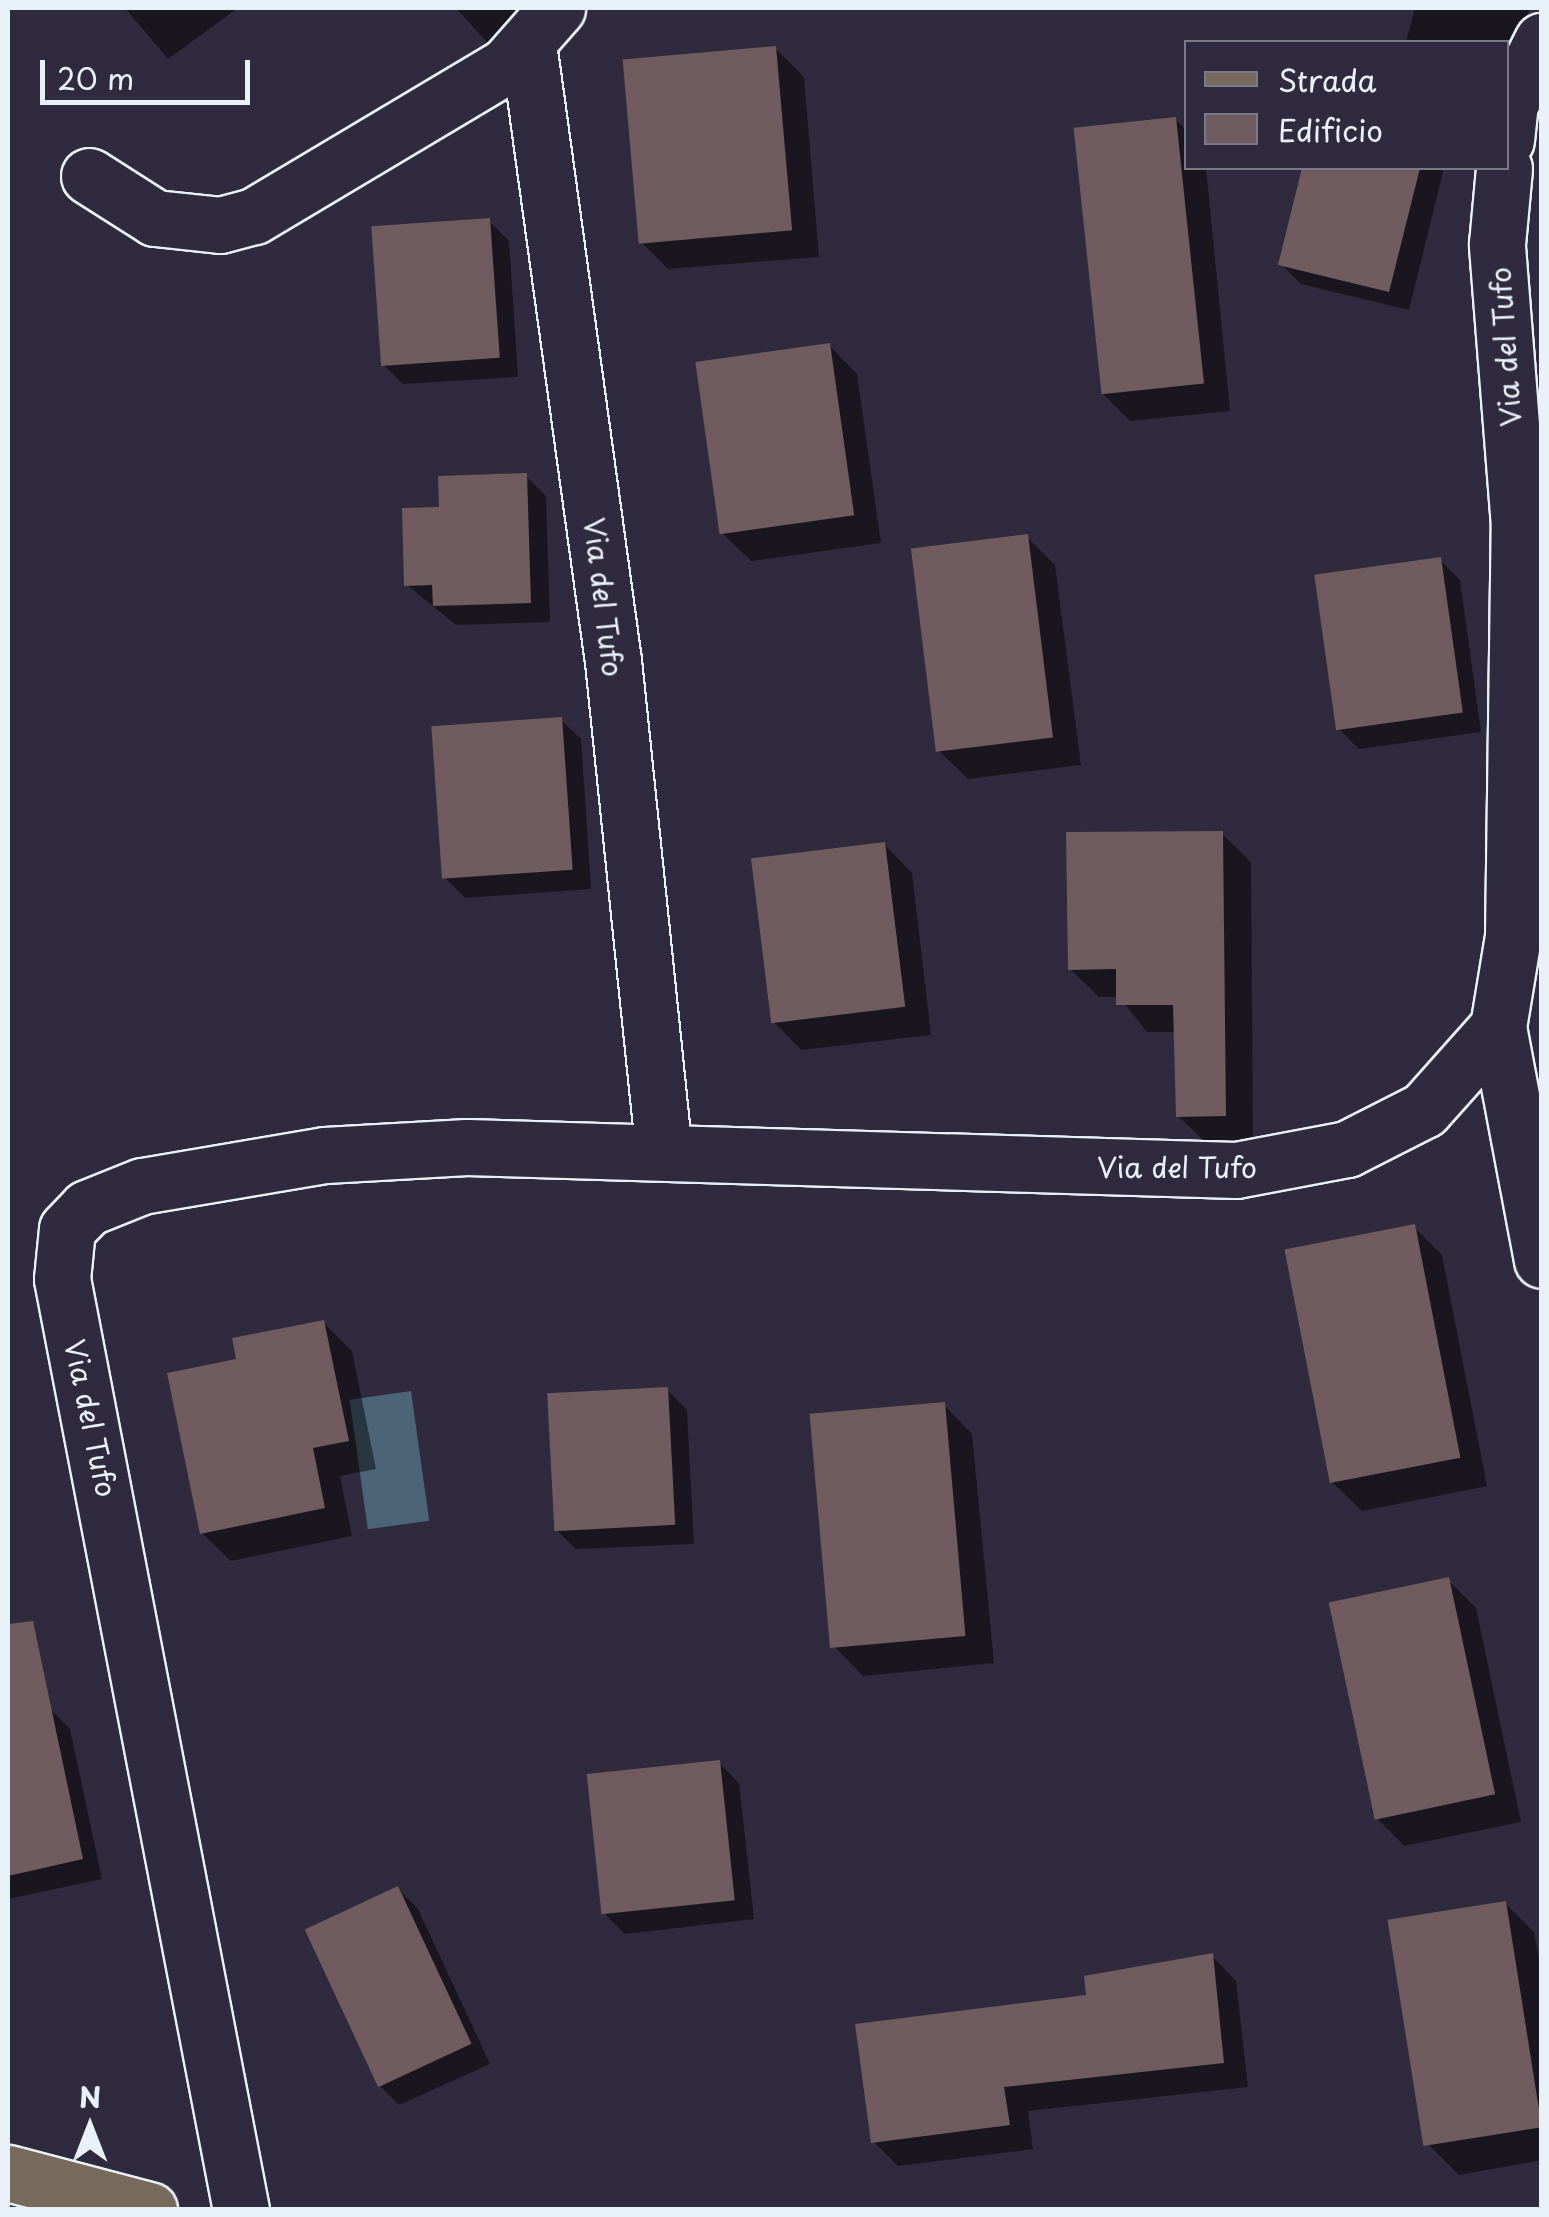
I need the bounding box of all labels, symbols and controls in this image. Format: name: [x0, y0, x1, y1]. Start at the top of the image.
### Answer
scale bar: [45, 40, 255, 102]
legend: [1184, 40, 1509, 170]
text: 20 m: [57, 55, 134, 100]
text: Strada: [1278, 57, 1377, 102]
text: Edificio: [1278, 107, 1383, 152]
street label: Via del Tufo: [1483, 266, 1527, 428]
street label: Via del Tufo: [578, 516, 630, 678]
street label: Via del Tufo: [1097, 1150, 1257, 1184]
street label: Via del Tufo: [58, 1336, 124, 1500]
text: N: [79, 2075, 101, 2118]
north arrow: [40, 2077, 140, 2177]

